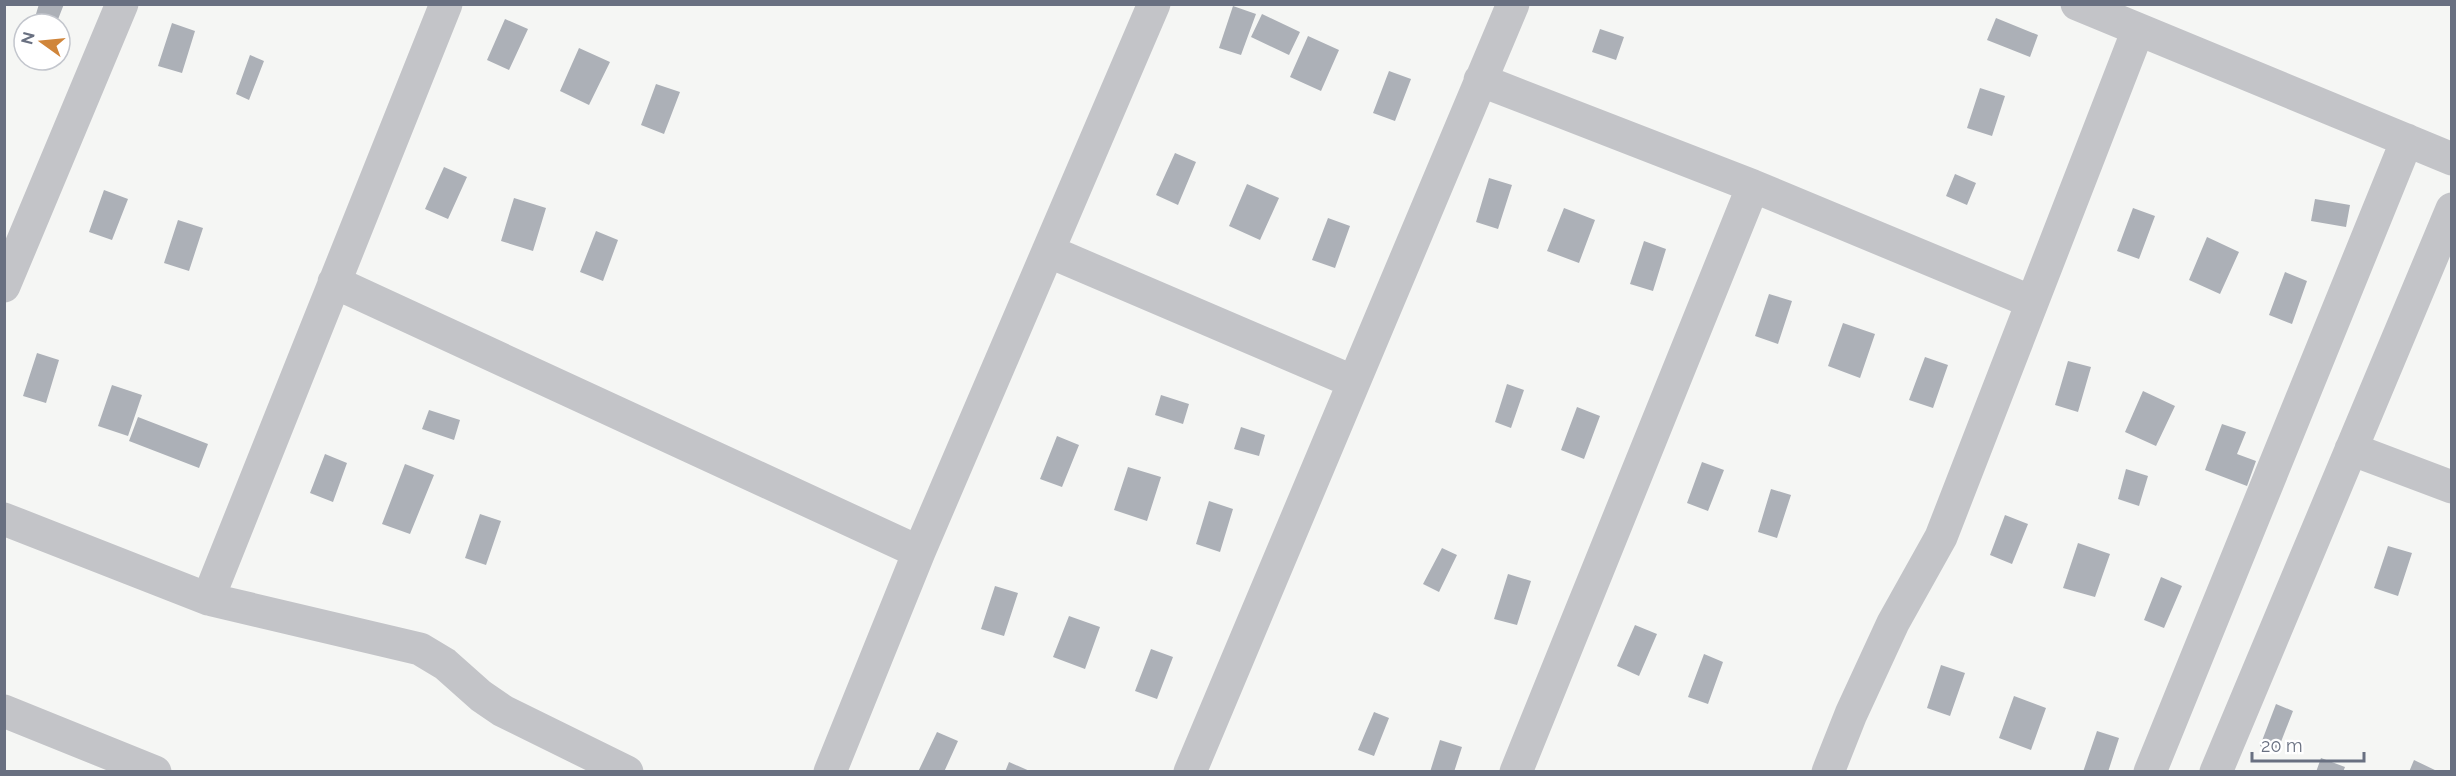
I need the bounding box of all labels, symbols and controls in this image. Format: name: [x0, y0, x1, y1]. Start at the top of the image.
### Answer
north arrow: [12, 12, 72, 72]
text: N: [17, 30, 39, 47]
scale bar: [2252, 725, 2364, 763]
text: 20 m: [2261, 735, 2303, 756]

